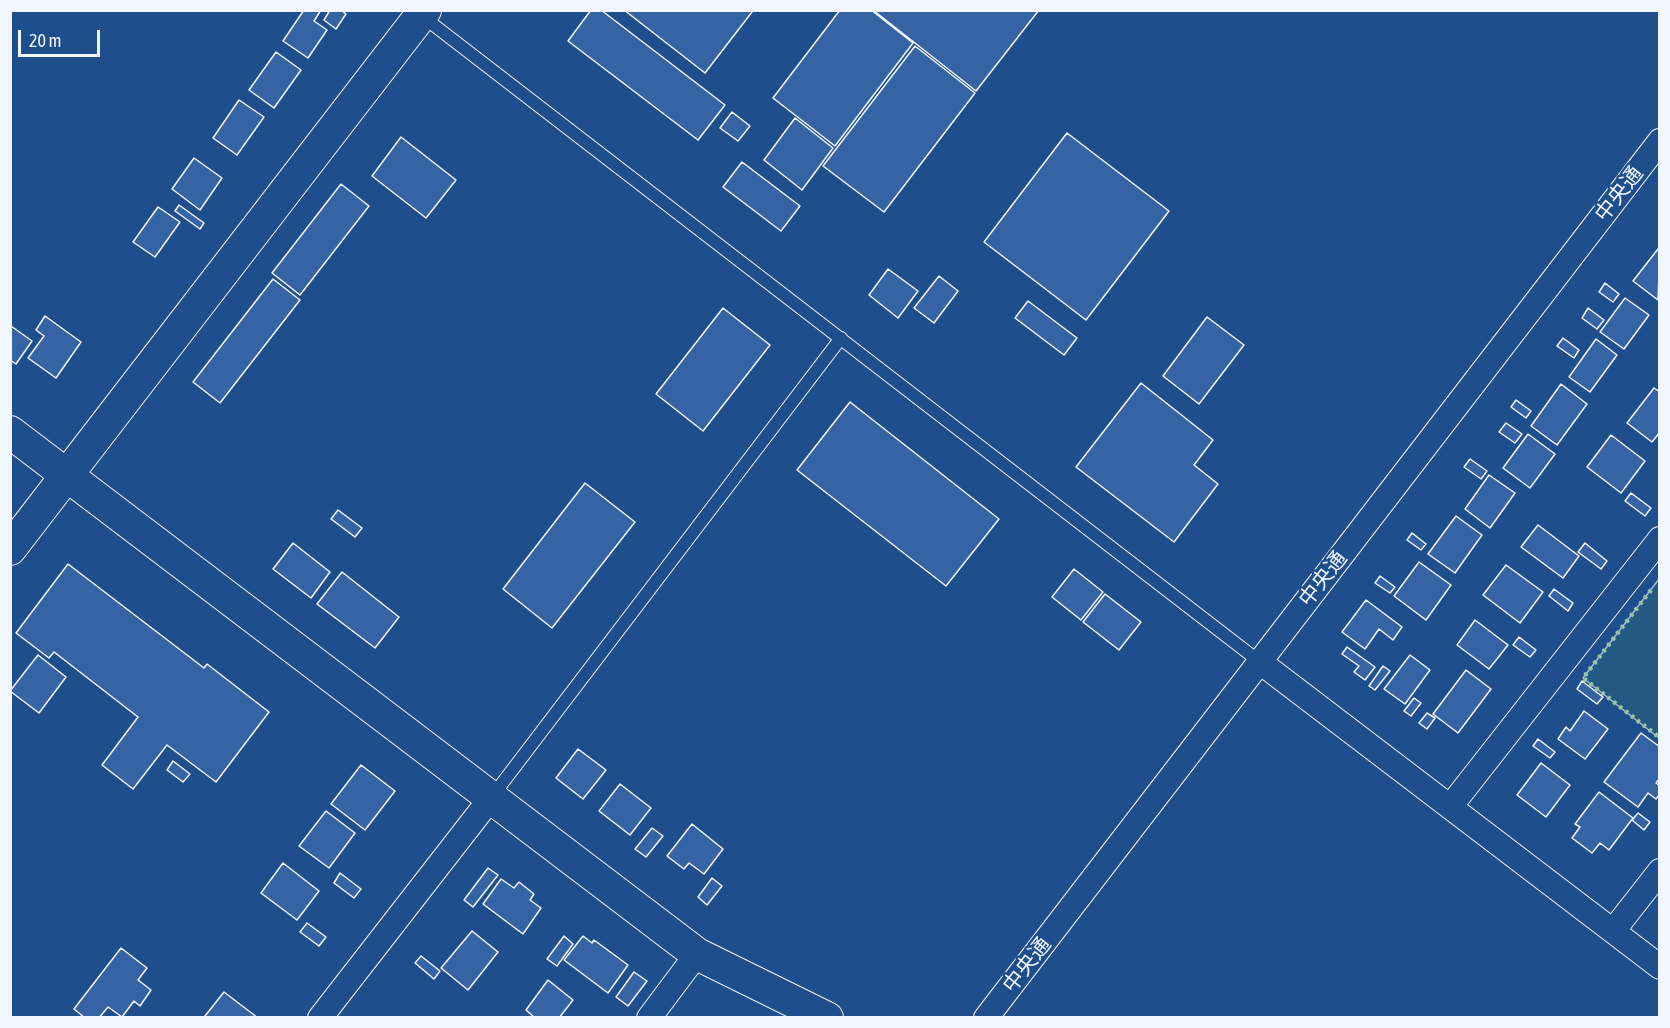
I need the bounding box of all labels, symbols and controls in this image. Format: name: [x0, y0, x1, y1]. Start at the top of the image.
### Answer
scale bar: [21, 18, 104, 56]
text: 20 m: [29, 30, 61, 51]
street label: 中央通: [1590, 161, 1648, 227]
street label: 中央通: [1294, 546, 1352, 612]
street label: 中央通: [998, 932, 1056, 998]

